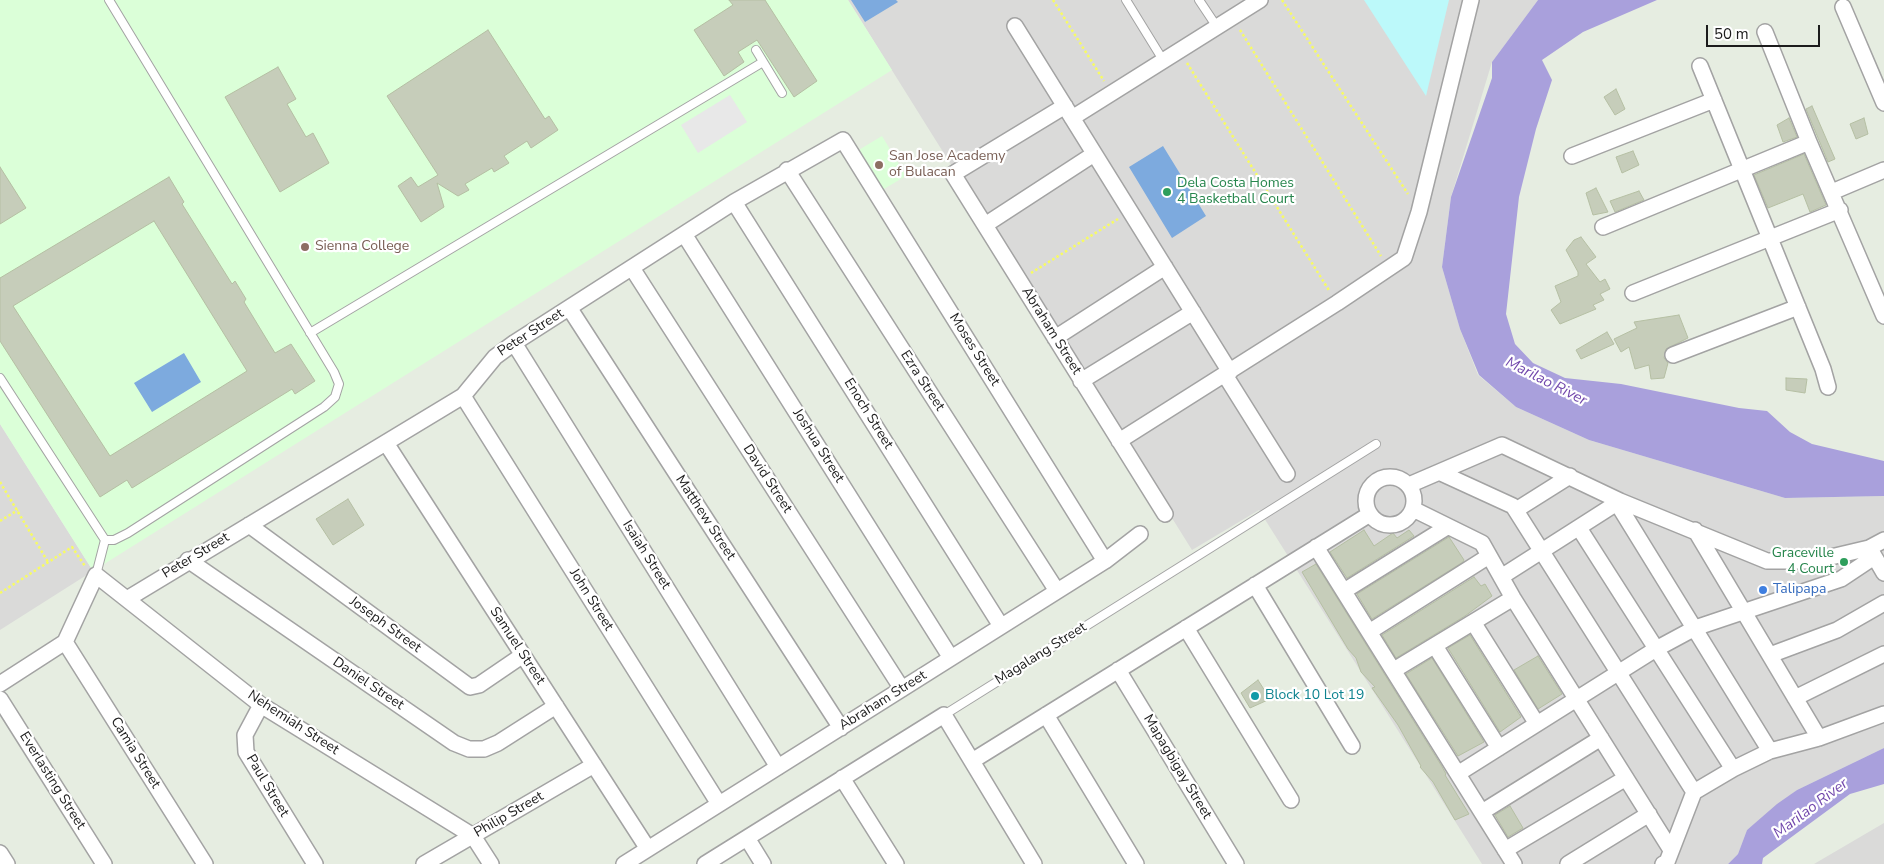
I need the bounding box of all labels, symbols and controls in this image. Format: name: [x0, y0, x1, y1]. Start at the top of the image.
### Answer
scale bar: [1709, 15, 1823, 47]
text: 50 m: [1714, 24, 1749, 44]
place label: San Jose Academy of Bulacan: [889, 149, 1005, 182]
marker: San Jose Academy of Bulacan: [873, 159, 885, 171]
place label: Dela Costa Homes 4 Basketball Court: [1177, 176, 1294, 208]
marker: Dela Costa Homes 4 Basketball Court: [1161, 186, 1173, 198]
place label: Sienna College: [315, 239, 409, 255]
marker: Sienna College: [299, 241, 311, 253]
street label: Abraham Street: [1017, 284, 1085, 378]
street label: Peter Street: [495, 306, 567, 360]
street label: Moses Street: [945, 311, 1003, 389]
street label: Ezra Street: [896, 348, 948, 414]
water label: Marilao River: [1502, 354, 1590, 410]
street label: Enoch Street: [840, 376, 896, 452]
street label: Joshua Street: [789, 406, 847, 486]
street label: David Street: [739, 442, 795, 516]
street label: Matthew Street: [671, 472, 739, 564]
street label: Isaiah Street: [618, 517, 674, 593]
street label: Peter Street: [159, 529, 233, 583]
place label: Graceville 4 Court: [1772, 546, 1834, 578]
marker: Graceville 4 Court: [1838, 556, 1850, 568]
street label: John Street: [565, 566, 617, 634]
place label: Talipapa: [1773, 582, 1826, 598]
marker: Talipapa: [1757, 584, 1769, 596]
street label: Joseph Street: [346, 593, 424, 657]
street label: Samuel Street: [486, 604, 548, 688]
street label: Magalang Street: [992, 619, 1090, 689]
street label: Daniel Street: [329, 654, 407, 714]
street label: Abraham Street: [836, 667, 930, 735]
street label: Nehemiah Street: [244, 687, 342, 759]
place label: Block 10 Lot 19: [1265, 688, 1364, 704]
marker: Block 10 Lot 19: [1249, 690, 1261, 702]
street label: Mapagbigay Street: [1139, 712, 1215, 822]
street label: Camia Street: [106, 714, 164, 792]
street label: Everlasting Street: [15, 729, 89, 833]
street label: Paul Street: [242, 752, 292, 820]
water label: Marilao River: [1770, 775, 1852, 843]
street label: Philip Street: [471, 788, 547, 842]

